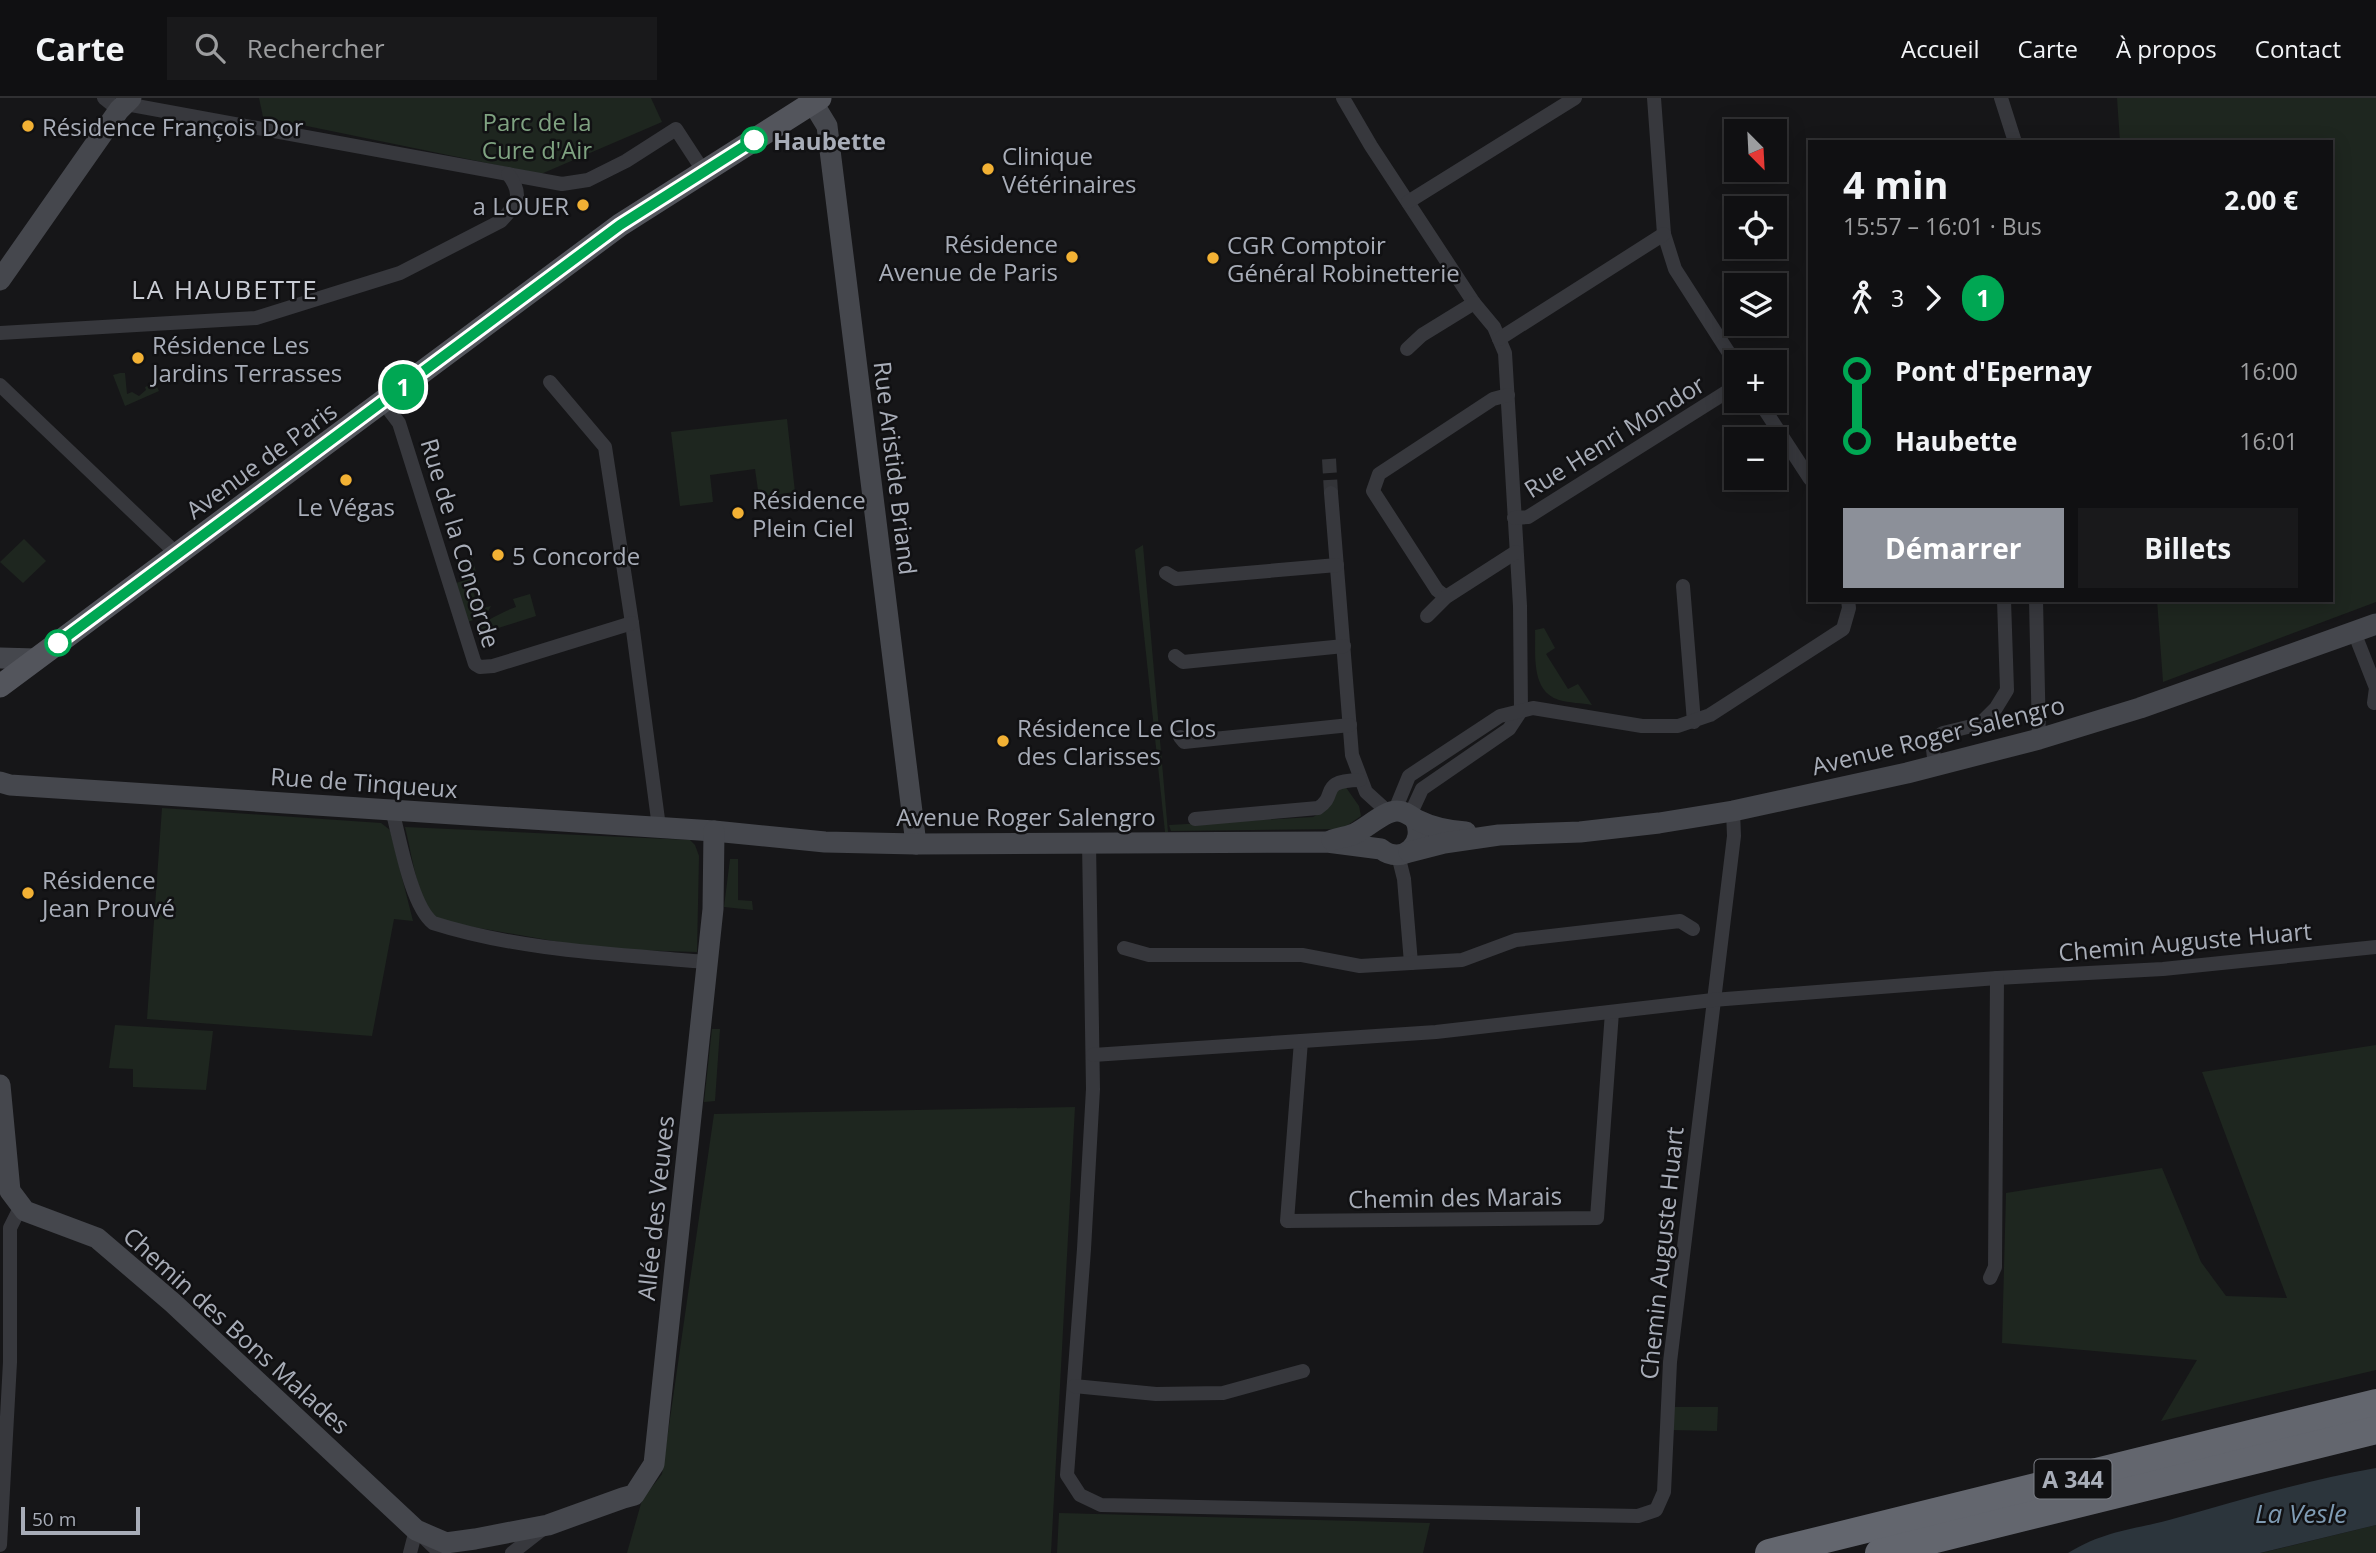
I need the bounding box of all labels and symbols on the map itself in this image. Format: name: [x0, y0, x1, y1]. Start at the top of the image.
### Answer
park label: Parc de la Cure d'Air: [482, 105, 592, 166]
place label: Résidence François Dor: [42, 110, 304, 143]
marker: Résidence François Dor: [20, 118, 36, 134]
north arrow: [1724, 119, 1787, 182]
place label: Haubette: [773, 124, 886, 157]
marker: Haubette: [741, 127, 767, 153]
place label: Clinique Vétérinaires: [1002, 139, 1137, 200]
marker: Clinique Vétérinaires: [980, 161, 996, 177]
place label: a LOUER: [473, 189, 569, 222]
marker: a LOUER: [575, 197, 591, 213]
place label: Résidence Avenue de Paris: [879, 227, 1058, 288]
place label: CGR Comptoir Général Robinetterie: [1227, 228, 1460, 289]
marker: Résidence Avenue de Paris: [1064, 249, 1080, 265]
marker: CGR Comptoir Général Robinetterie: [1205, 250, 1221, 266]
district label: LA HAUBETTE: [131, 271, 319, 307]
place label: Résidence Les Jardins Terrasses: [150, 328, 342, 389]
marker: Résidence Les Jardins Terrasses: [130, 350, 146, 366]
street label: Rue Aristide Briand: [867, 359, 925, 577]
line badge: 1: [380, 364, 426, 410]
street label: Rue Henri Mondor: [1518, 367, 1711, 505]
street label: Avenue de Paris: [179, 394, 343, 526]
street label: Rue de la Concorde: [413, 434, 509, 652]
marker: Le Végas: [338, 472, 354, 488]
place label: Résidence Plein Ciel: [752, 483, 866, 544]
place label: Le Végas: [297, 490, 395, 523]
marker: Résidence Plein Ciel: [730, 505, 746, 521]
place label: 5 Concorde: [512, 539, 640, 572]
marker: 5 Concorde: [490, 547, 506, 563]
unlabelled marker: [45, 630, 71, 656]
street label: Avenue Roger Salengro: [1808, 688, 2068, 782]
place label: Résidence Le Clos des Clarisses: [1017, 711, 1216, 772]
marker: Résidence Le Clos des Clarisses: [995, 733, 1011, 749]
street label: Rue de Tinqueux: [269, 759, 459, 805]
street label: Avenue Roger Salengro: [896, 800, 1156, 833]
place label: Résidence Jean Prouvé: [40, 863, 175, 924]
marker: Résidence Jean Prouvé: [20, 885, 36, 901]
street label: Chemin Auguste Huart: [2057, 913, 2313, 969]
street label: Allée des Veuves: [629, 1114, 681, 1302]
street label: Chemin Auguste Huart: [1631, 1125, 1691, 1381]
street label: Chemin des Marais: [1348, 1179, 1562, 1215]
street label: Chemin des Bons Malades: [116, 1219, 358, 1441]
road number: A 344: [2035, 1460, 2112, 1498]
water label: La Vesle: [2255, 1495, 2347, 1531]
scale bar: [21, 1504, 140, 1536]

